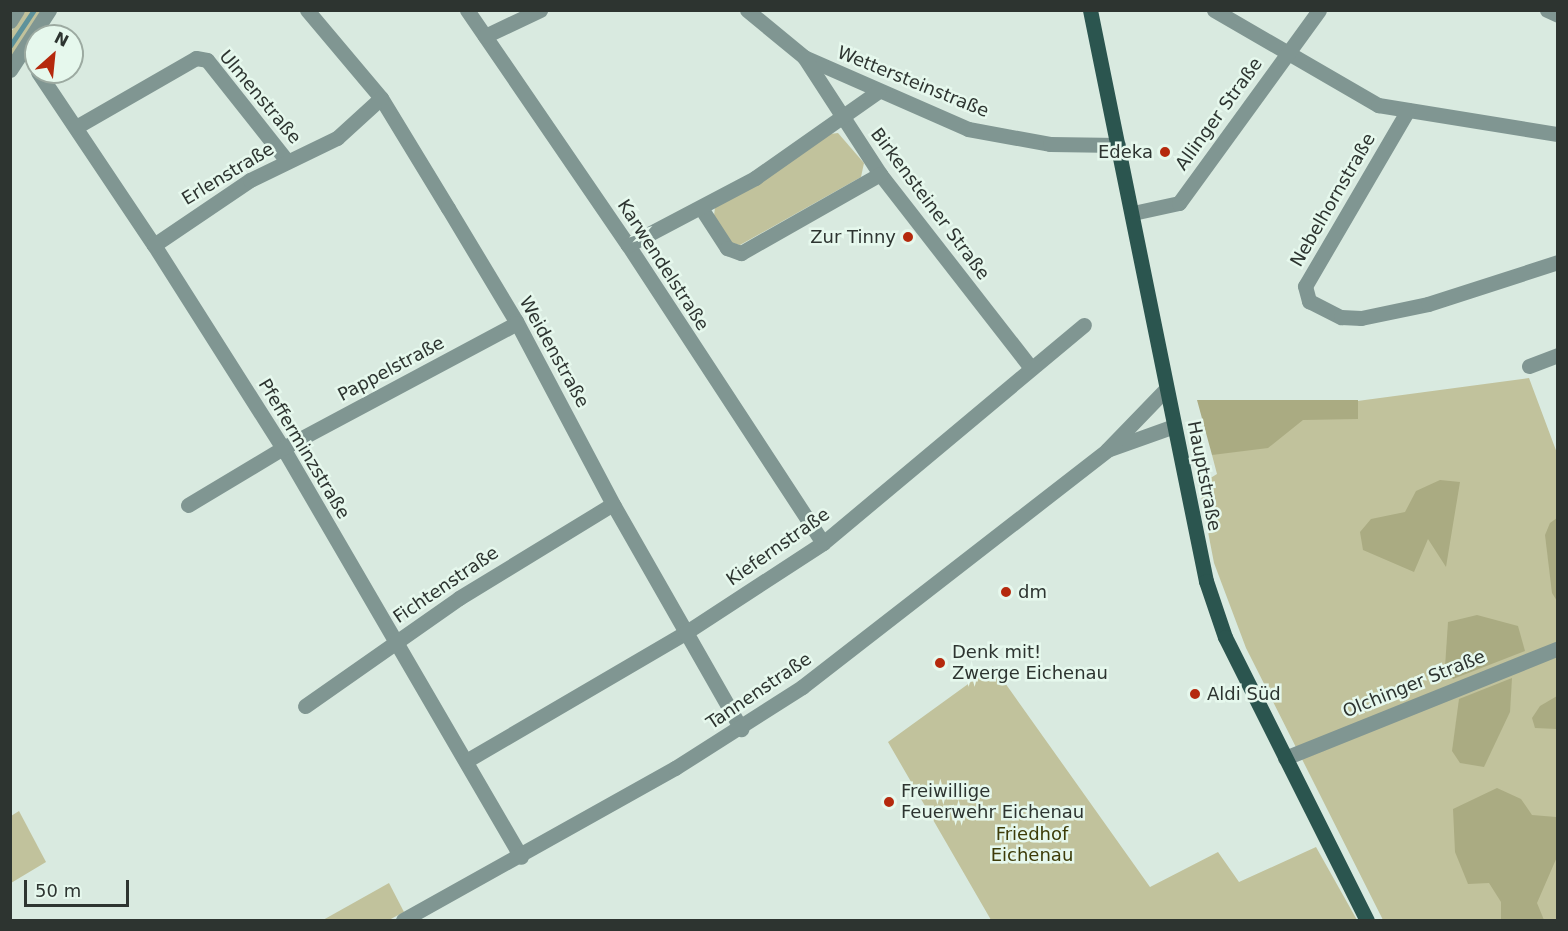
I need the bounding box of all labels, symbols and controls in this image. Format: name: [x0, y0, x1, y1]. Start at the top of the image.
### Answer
north arrow: [24, 24, 84, 84]
text: N: [51, 28, 72, 51]
street label: Wettersteinstraße: [834, 42, 992, 122]
street label: Ulmenstraße: [215, 46, 305, 148]
street label: Allinger Straße: [1171, 54, 1267, 174]
street label: Birkensteiner Straße: [866, 124, 994, 284]
street label: Nebelhornstraße: [1286, 130, 1380, 270]
street label: Erlenstraße: [178, 138, 278, 210]
place label: Edeka: [1098, 141, 1153, 163]
marker: Edeka: [1158, 145, 1172, 159]
street label: Karwendelstraße: [613, 195, 713, 335]
place label: Zur Tinny: [810, 226, 896, 248]
marker: Zur Tinny: [901, 230, 915, 244]
street label: Weidenstraße: [514, 293, 594, 411]
street label: Pappelstraße: [334, 332, 448, 406]
street label: Pfefferminzstraße: [254, 375, 354, 523]
street label: Hauptstraße: [1183, 419, 1225, 533]
street label: Kiefernstraße: [722, 503, 834, 591]
street label: Fichtenstraße: [389, 542, 503, 628]
place label: dm: [1018, 581, 1047, 603]
marker: dm: [999, 585, 1013, 599]
place label: Denk mit! Zwerge Eichenau: [952, 642, 1108, 684]
street label: Olchinger Straße: [1340, 646, 1488, 722]
street label: Tannenstraße: [703, 648, 815, 734]
marker: Denk mit! Zwerge Eichenau: [933, 656, 947, 670]
place label: Aldi Süd: [1207, 683, 1281, 705]
marker: Aldi Süd: [1188, 687, 1202, 701]
place label: Freiwillige Feuerwehr Eichenau: [901, 781, 1084, 824]
marker: Freiwillige Feuerwehr Eichenau: [882, 795, 896, 809]
park label: Friedhof Eichenau: [991, 824, 1073, 866]
scale bar: [27, 868, 132, 906]
text: 50 m: [35, 880, 81, 901]

